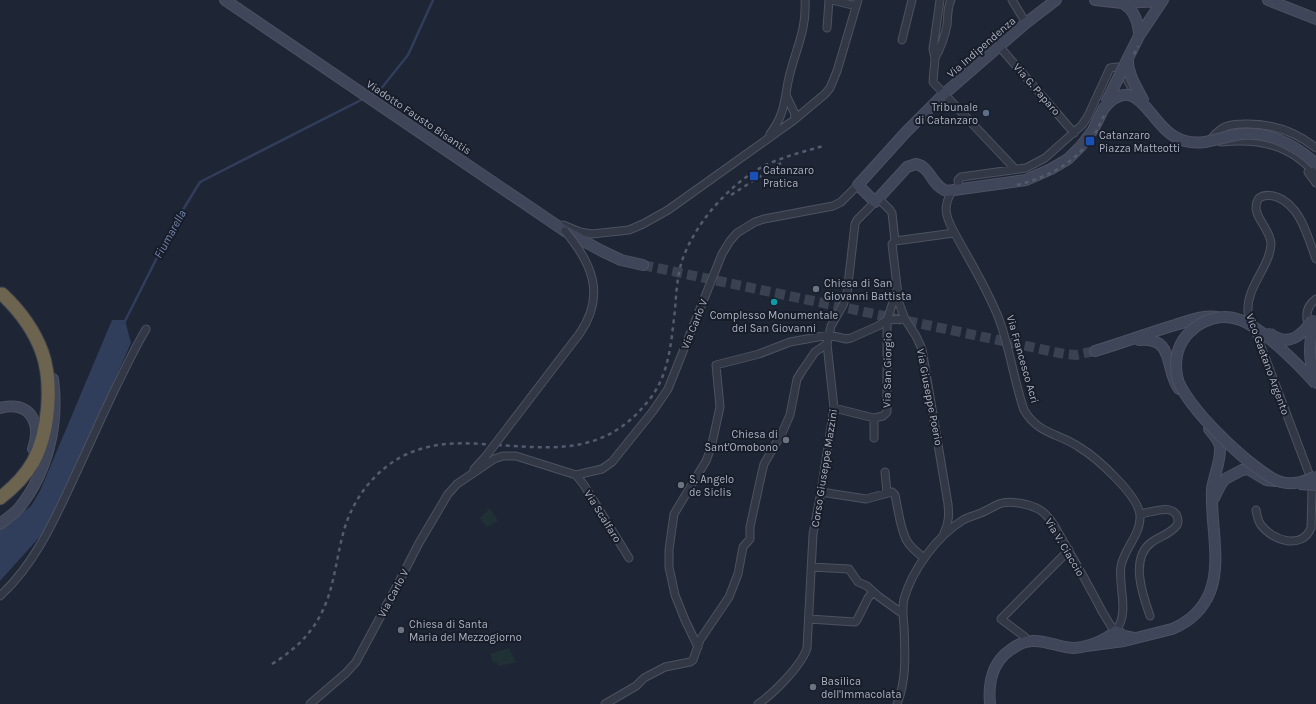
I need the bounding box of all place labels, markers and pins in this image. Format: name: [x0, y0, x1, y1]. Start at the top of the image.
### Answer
place label: Tribunale di Catanzaro: [915, 101, 978, 127]
marker: Tribunale di Catanzaro: [981, 108, 991, 118]
place label: Catanzaro Piazza Matteotti: [1099, 129, 1180, 155]
marker: Catanzaro Piazza Matteotti: [1084, 135, 1096, 147]
place label: Catanzaro Pratica: [763, 164, 814, 190]
marker: Catanzaro Pratica: [748, 170, 760, 182]
place label: Chiesa di San Giovanni Battista: [824, 277, 912, 303]
marker: Chiesa di San Giovanni Battista: [811, 284, 821, 294]
marker: Complesso Monumentale del San Giovanni: [769, 297, 779, 307]
place label: Complesso Monumentale del San Giovanni: [710, 309, 839, 335]
place label: Chiesa di Sant'Omobono: [704, 428, 778, 454]
marker: Chiesa di Sant'Omobono: [781, 435, 791, 445]
place label: S. Angelo de Siclis: [689, 473, 734, 499]
marker: S. Angelo de Siclis: [676, 480, 686, 490]
place label: Chiesa di Santa Maria del Mezzogiorno: [409, 618, 522, 644]
marker: Chiesa di Santa Maria del Mezzogiorno: [396, 625, 406, 635]
place label: Basilica dell'Immacolata: [821, 675, 902, 701]
marker: Basilica dell'Immacolata: [808, 682, 818, 692]

